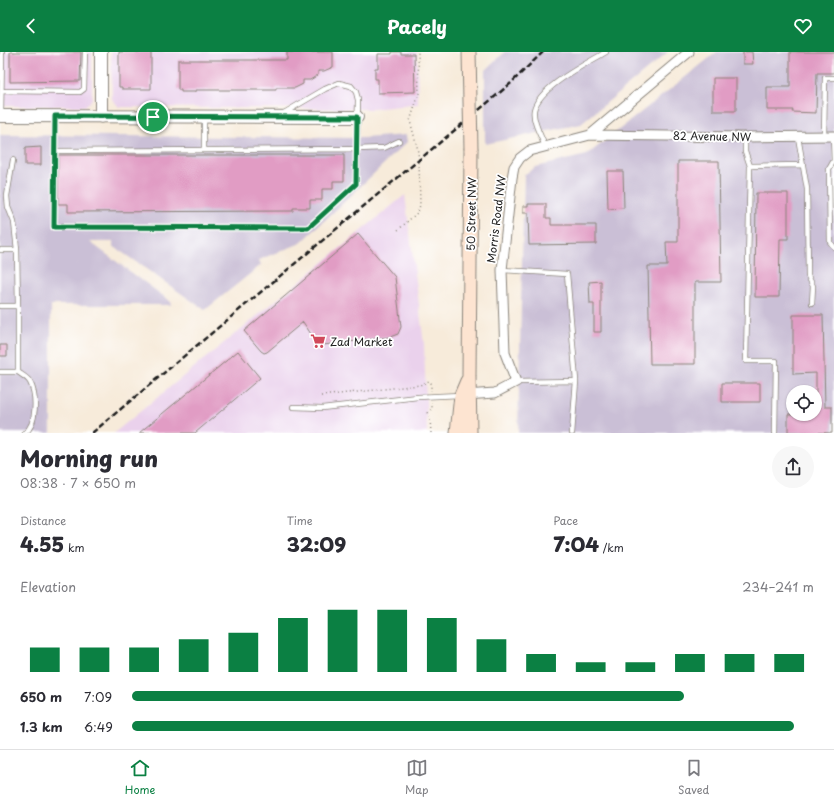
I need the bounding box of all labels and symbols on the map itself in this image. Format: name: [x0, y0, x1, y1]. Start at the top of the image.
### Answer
pin: [136, 100, 170, 134]
street label: 82 Avenue NW: [673, 127, 752, 145]
street label: Morris Road NW: [482, 174, 510, 264]
street label: 50 Street NW: [462, 177, 480, 251]
supermarket icon: Zad Market: [309, 332, 327, 350]
place label: Zad Market: [330, 333, 393, 350]

